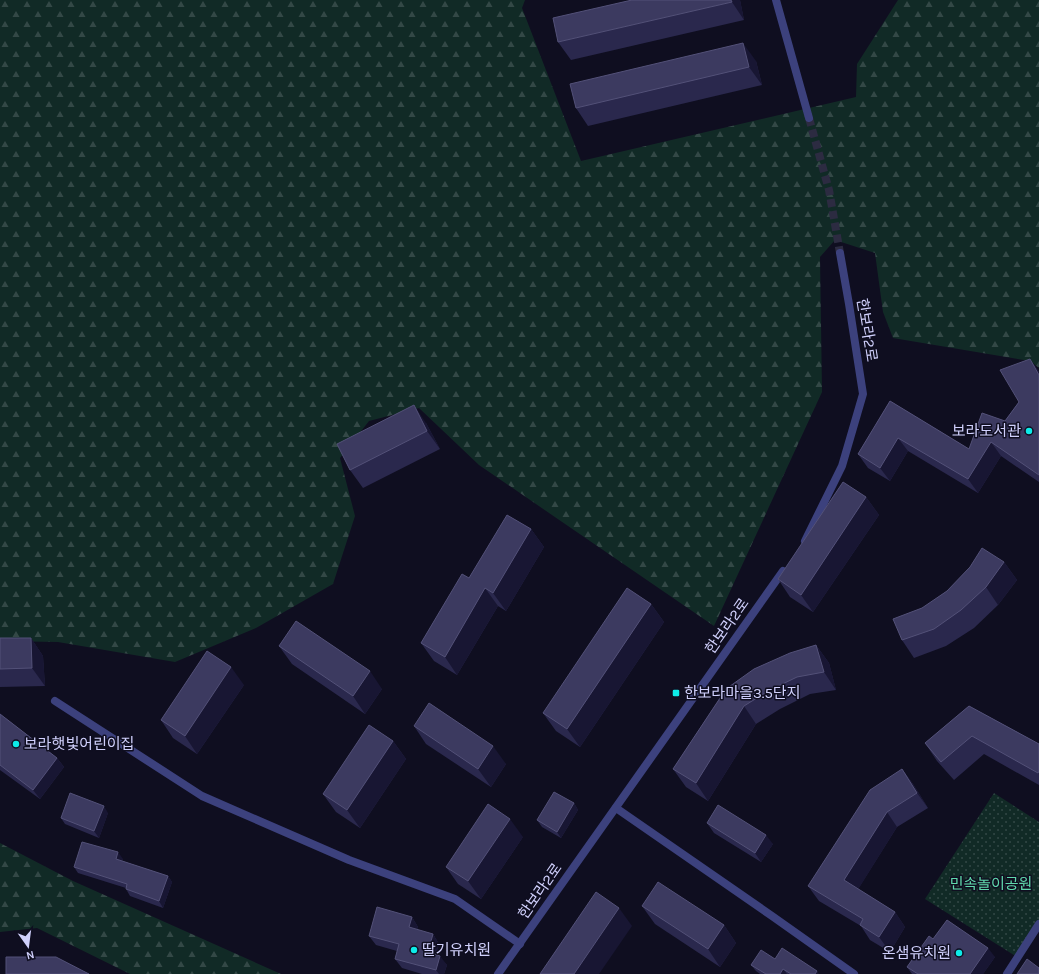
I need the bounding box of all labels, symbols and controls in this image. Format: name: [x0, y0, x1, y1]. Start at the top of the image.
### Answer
street label: 한보라2로: [853, 297, 881, 363]
place label: 보라도서관: [952, 422, 1021, 440]
marker: 보라도서관: [1024, 426, 1034, 436]
street label: 한보라2로: [701, 595, 753, 657]
place label: 한보라마을3.5단지: [684, 684, 801, 702]
marker: 한보라마을3.5단지: [671, 688, 681, 698]
place label: 보라햇빛어린이집: [24, 735, 134, 753]
marker: 보라햇빛어린이집: [11, 739, 21, 749]
street label: 한보라2로: [514, 860, 566, 922]
park label: 민속놀이공원: [950, 875, 1032, 893]
north arrow: [8, 926, 48, 966]
place label: 딸기유치원: [422, 941, 491, 959]
place label: 온샘유치원: [882, 944, 951, 962]
marker: 딸기유치원: [409, 945, 419, 955]
text: N: [25, 948, 36, 962]
marker: 온샘유치원: [954, 948, 964, 958]

